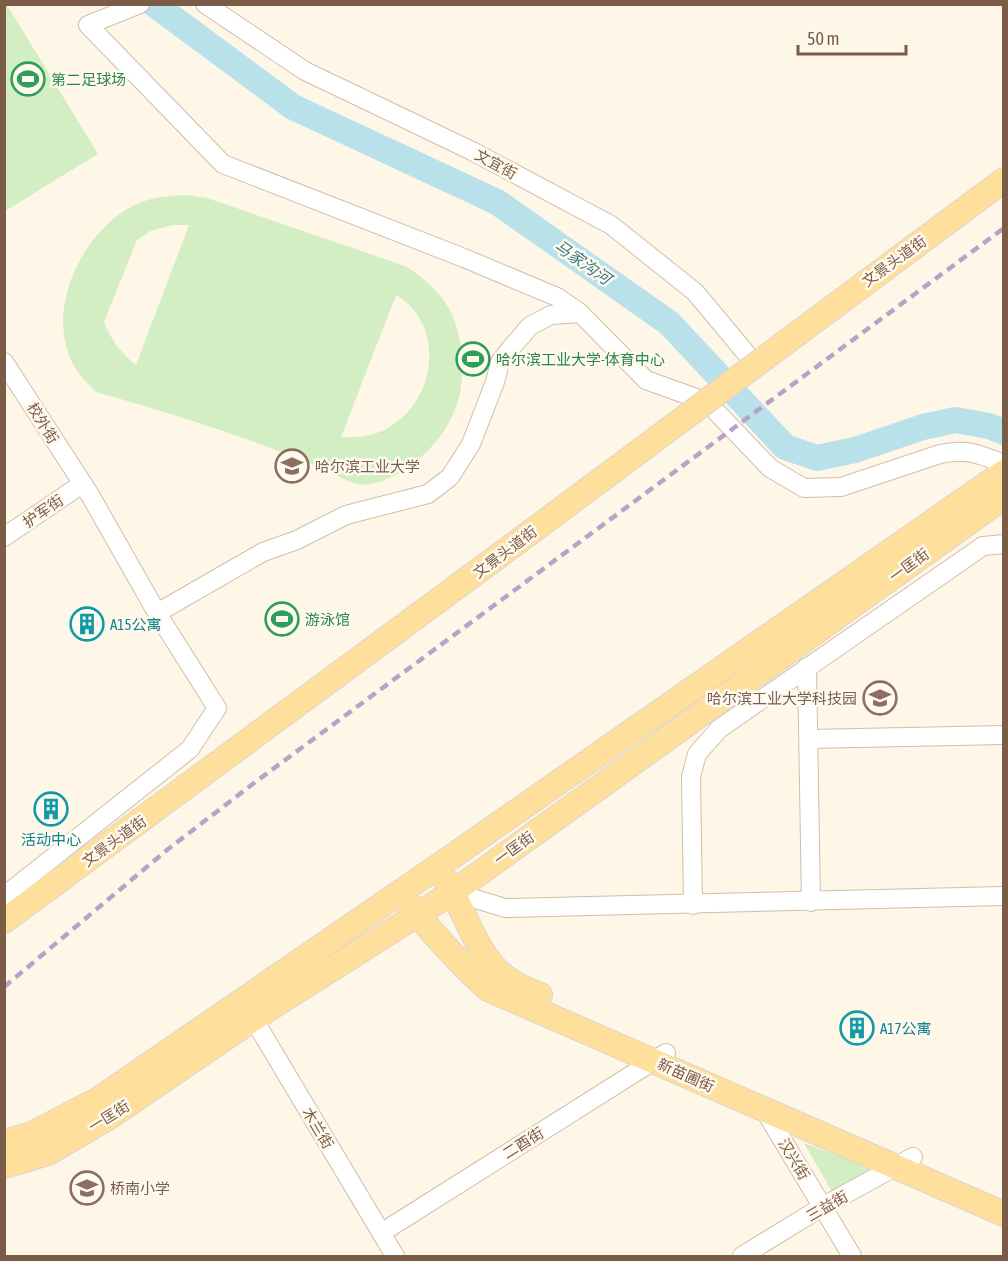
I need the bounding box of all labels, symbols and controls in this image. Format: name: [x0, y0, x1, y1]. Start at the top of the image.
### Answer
scale bar: [798, 18, 906, 56]
text: 50 m: [807, 28, 839, 49]
sports icon: 第二足球场: [10, 61, 46, 97]
place label: 第二足球场: [51, 71, 126, 88]
street label: 文宜街: [472, 146, 520, 182]
street label: 文景头道街: [859, 232, 929, 290]
water label: 马家沟河: [552, 236, 617, 289]
sports icon: 哈尔滨工业大学-体育中心: [455, 341, 491, 377]
place label: 哈尔滨工业大学-体育中心: [496, 351, 665, 368]
street label: 校外街: [24, 399, 62, 447]
school or university icon: 哈尔滨工业大学: [274, 448, 310, 484]
place label: 哈尔滨工业大学: [315, 458, 420, 475]
street label: 护军街: [20, 491, 66, 531]
street label: 文景头道街: [470, 523, 540, 581]
street label: 一匡街: [886, 545, 932, 585]
sports icon: 游泳馆: [264, 601, 300, 637]
building icon: A15公寓: [69, 606, 105, 642]
place label: 游泳馆: [305, 611, 350, 628]
place label: A15公寓: [110, 616, 161, 633]
school or university icon: 哈尔滨工业大学科技园: [862, 680, 898, 716]
place label: 哈尔滨工业大学科技园: [707, 690, 857, 707]
building icon: 活动中心: [33, 791, 69, 827]
street label: 文景头道街: [79, 812, 149, 870]
street label: 一匡街: [491, 828, 537, 868]
place label: 活动中心: [21, 831, 81, 848]
building icon: A17公寓: [839, 1010, 875, 1046]
place label: A17公寓: [880, 1020, 931, 1037]
street label: 新苗圃街: [655, 1055, 717, 1095]
street label: 一匡街: [85, 1097, 133, 1135]
street label: 木兰街: [299, 1104, 337, 1152]
street label: 二酉街: [499, 1124, 547, 1162]
street label: 汉兴街: [775, 1135, 813, 1183]
school or university icon: 桥南小学: [69, 1170, 105, 1206]
place label: 桥南小学: [110, 1180, 170, 1197]
street label: 三益街: [803, 1187, 851, 1225]

